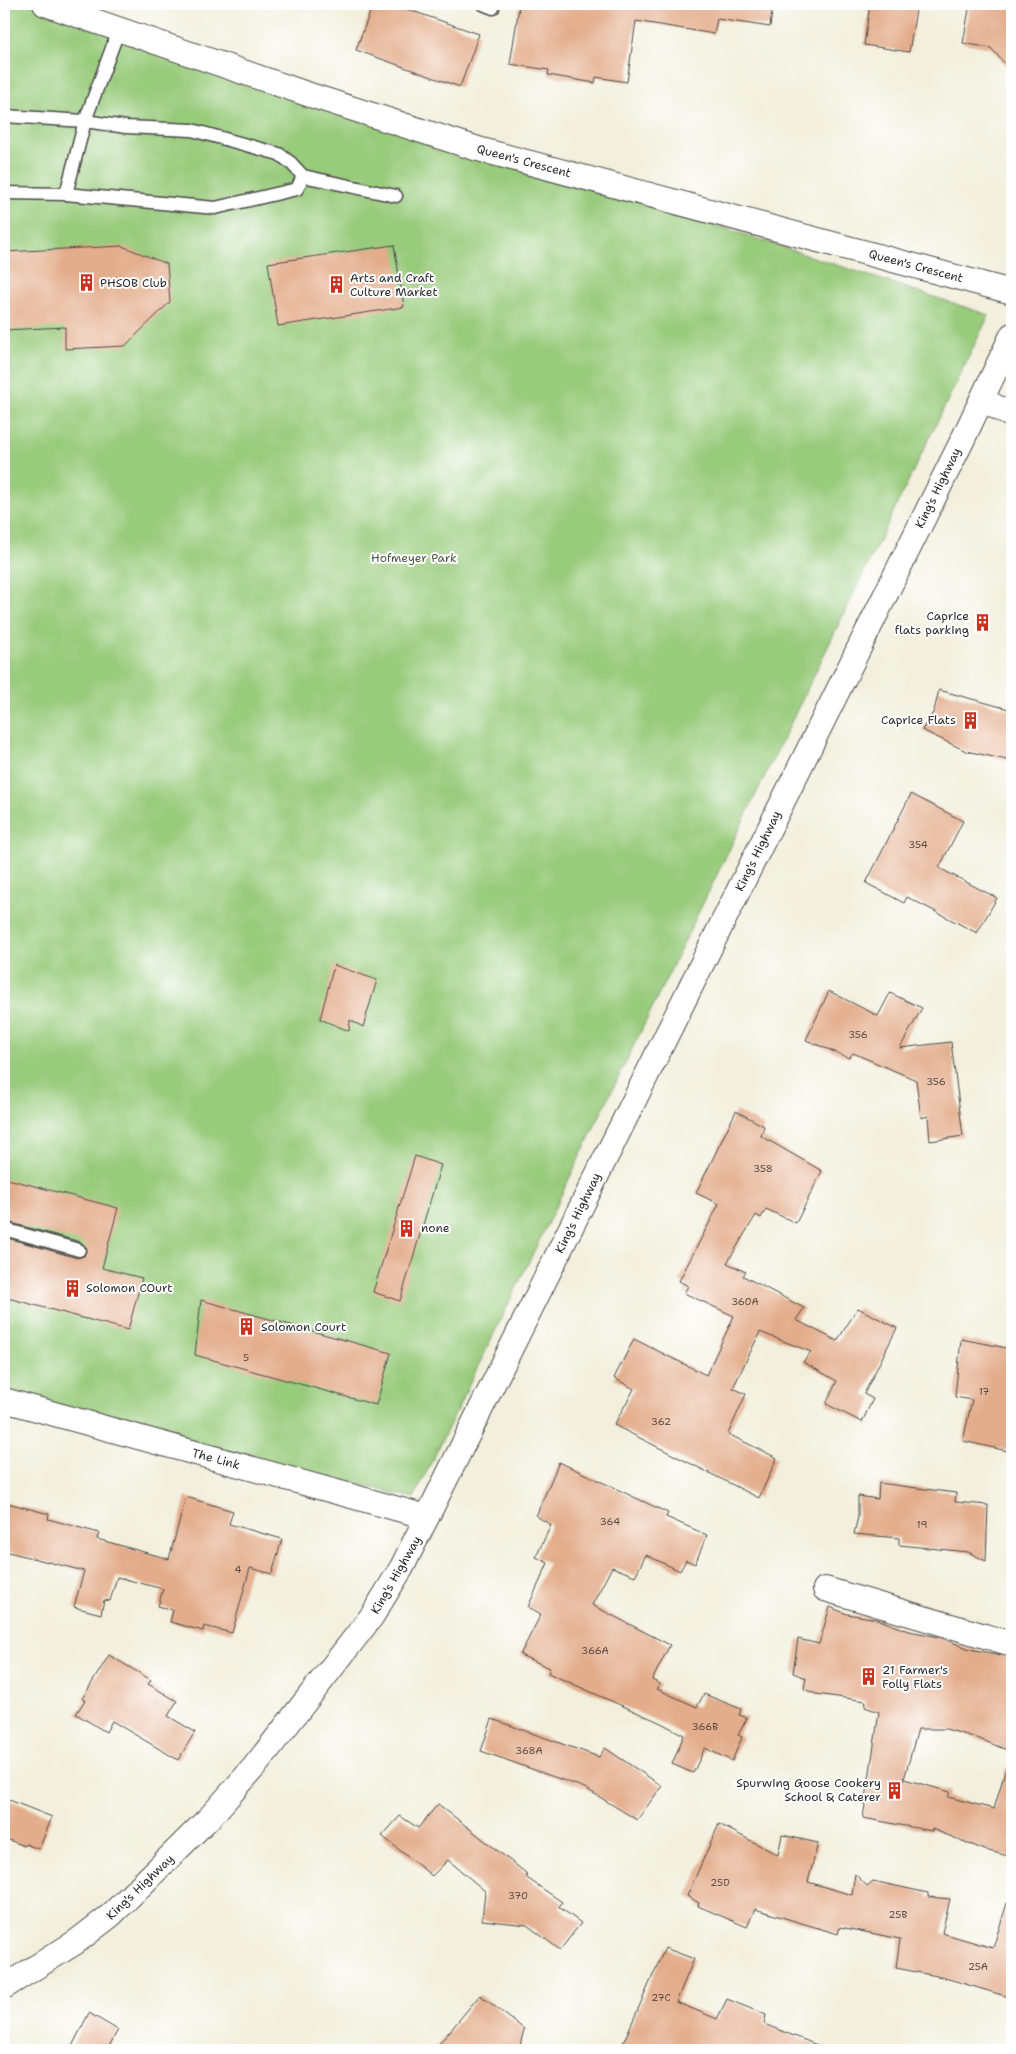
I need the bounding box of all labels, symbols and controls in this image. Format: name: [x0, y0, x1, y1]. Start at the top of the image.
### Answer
street label: Queen's Crescent: [475, 141, 573, 181]
street label: Queen's Crescent: [867, 246, 965, 286]
place label: Arts and Craft Culture Market: [350, 270, 438, 300]
building icon: PHSOB Club: [76, 273, 96, 293]
place label: PHSOB Club: [100, 275, 167, 291]
building icon: Arts and Craft Culture Market: [326, 275, 346, 295]
street label: King's Highway: [912, 445, 964, 531]
park label: Hofmeyer Park: [371, 550, 457, 566]
place label: Caprice flats parking: [895, 608, 969, 638]
building icon: Caprice flats parking: [973, 613, 993, 633]
building icon: Caprice Flats: [960, 710, 980, 730]
place label: Caprice Flats: [881, 712, 956, 728]
street label: King's Highway: [732, 808, 784, 894]
house number: 354: [908, 838, 928, 851]
house number: 356: [848, 1028, 868, 1041]
house number: 356: [926, 1075, 946, 1088]
house number: 358: [753, 1162, 773, 1175]
street label: King's Highway: [552, 1170, 604, 1256]
building icon: none: [397, 1218, 417, 1238]
place label: none: [421, 1220, 450, 1236]
building icon: Solomon COurt: [62, 1278, 82, 1298]
place label: Solomon COurt: [86, 1280, 173, 1296]
house number: 360A: [731, 1295, 759, 1308]
building icon: Solomon Court: [237, 1317, 257, 1337]
place label: Solomon Court: [261, 1319, 346, 1335]
house number: 5: [243, 1351, 249, 1364]
house number: 17: [979, 1385, 989, 1398]
house number: 362: [651, 1415, 671, 1428]
street label: The Link: [190, 1445, 242, 1473]
house number: 364: [600, 1515, 620, 1528]
house number: 19: [917, 1518, 927, 1531]
street label: King's Highway: [367, 1533, 425, 1617]
house number: 4: [235, 1563, 242, 1576]
house number: 366A: [581, 1644, 609, 1657]
place label: 21 Farmer's Folly Flats: [882, 1662, 948, 1692]
building icon: 21 Farmer's Folly Flats: [858, 1667, 878, 1687]
house number: 366B: [692, 1720, 718, 1733]
house number: 368A: [515, 1744, 543, 1757]
place label: Spurwing Goose Cookery School & Caterer: [736, 1775, 881, 1805]
building icon: Spurwing Goose Cookery School & Caterer: [885, 1780, 905, 1800]
street label: King's Highway: [103, 1851, 177, 1923]
house number: 25D: [710, 1876, 730, 1889]
house number: 370: [508, 1889, 528, 1902]
house number: 25B: [889, 1908, 908, 1921]
house number: 25A: [968, 1960, 988, 1973]
house number: 27C: [651, 1991, 671, 2004]

